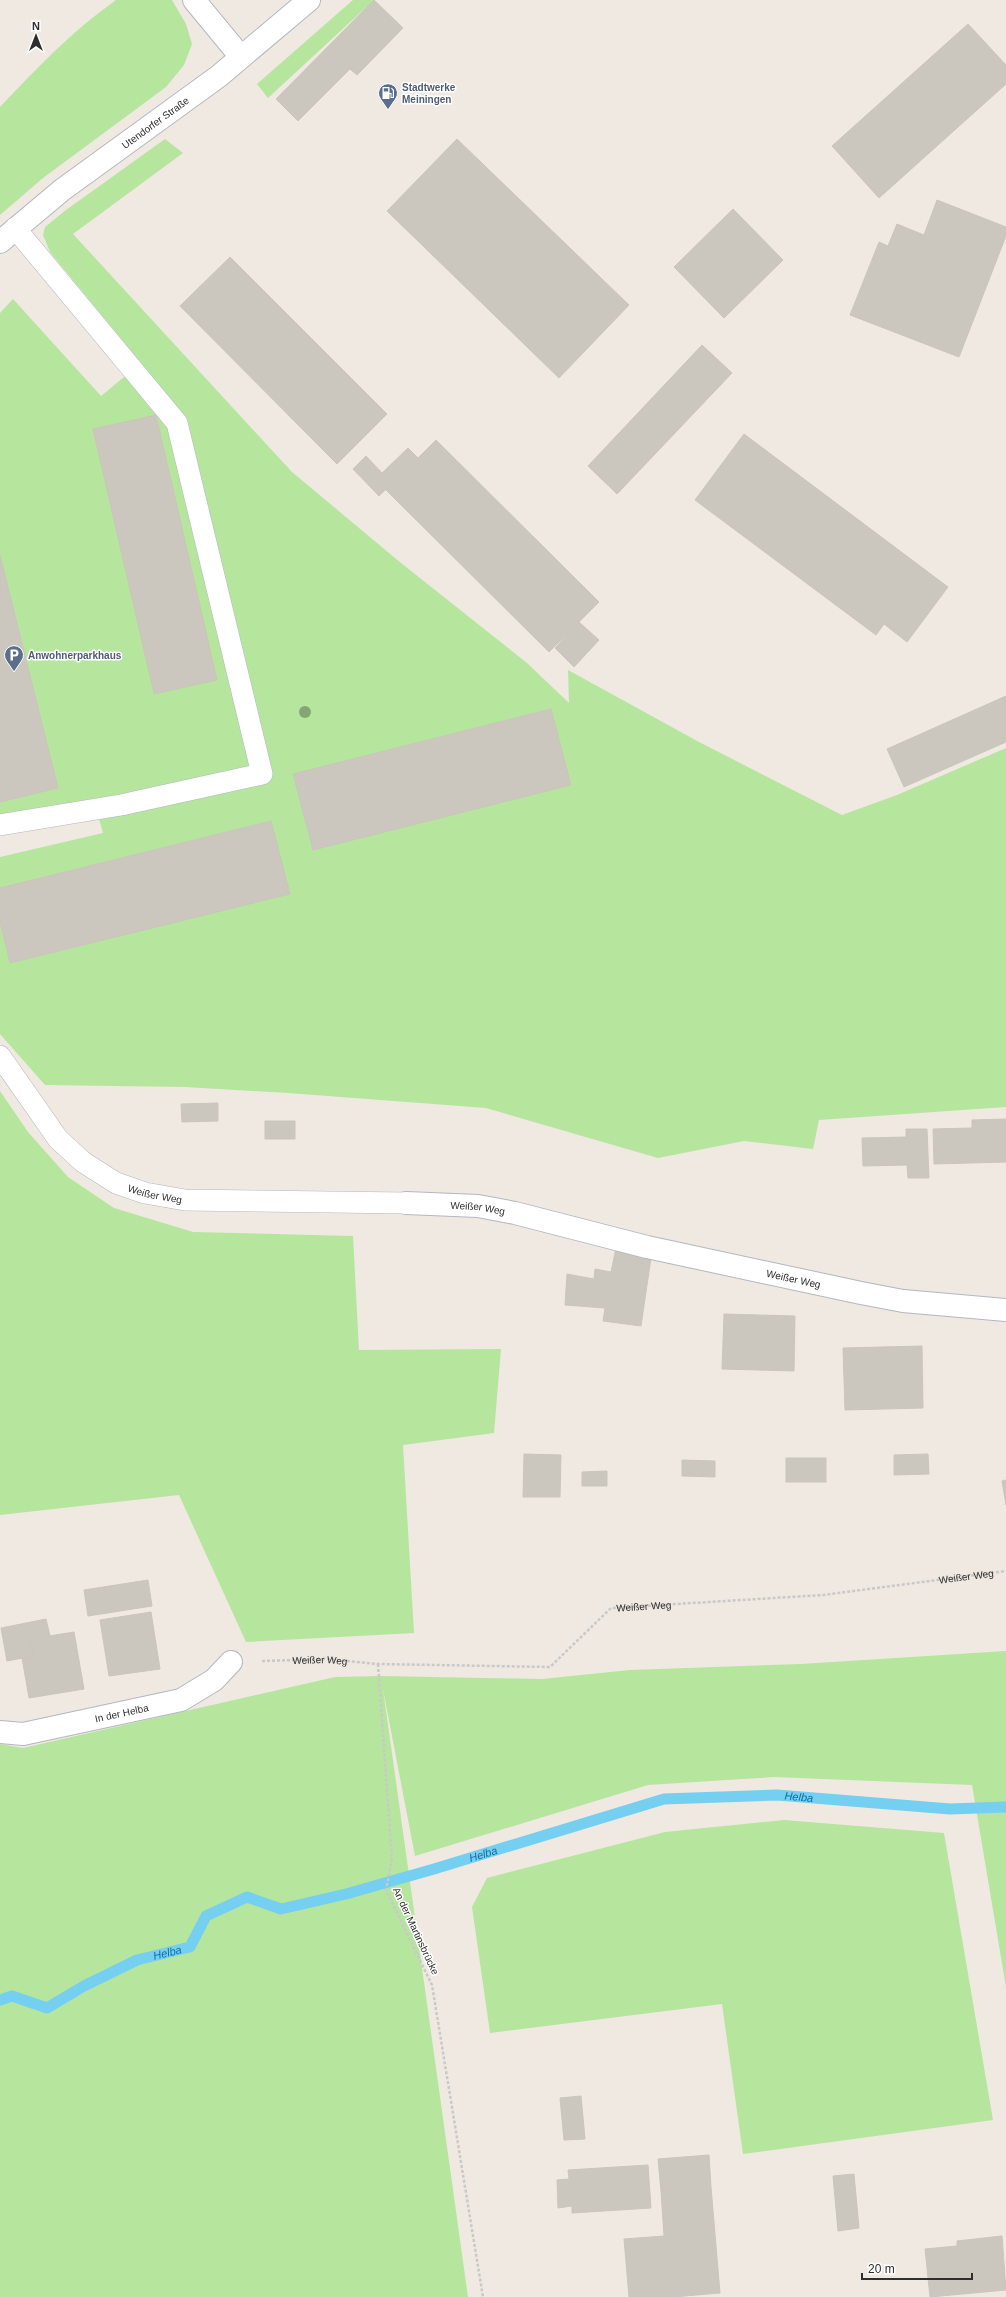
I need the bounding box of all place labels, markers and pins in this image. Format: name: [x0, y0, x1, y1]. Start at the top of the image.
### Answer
fuel station icon: Stadtwerke Meiningen: [377, 82, 399, 110]
place label: Stadtwerke Meiningen: [402, 82, 456, 105]
parking icon: Anwohnerparkhaus: [3, 644, 25, 672]
place label: Anwohnerparkhaus: [28, 650, 122, 661]

